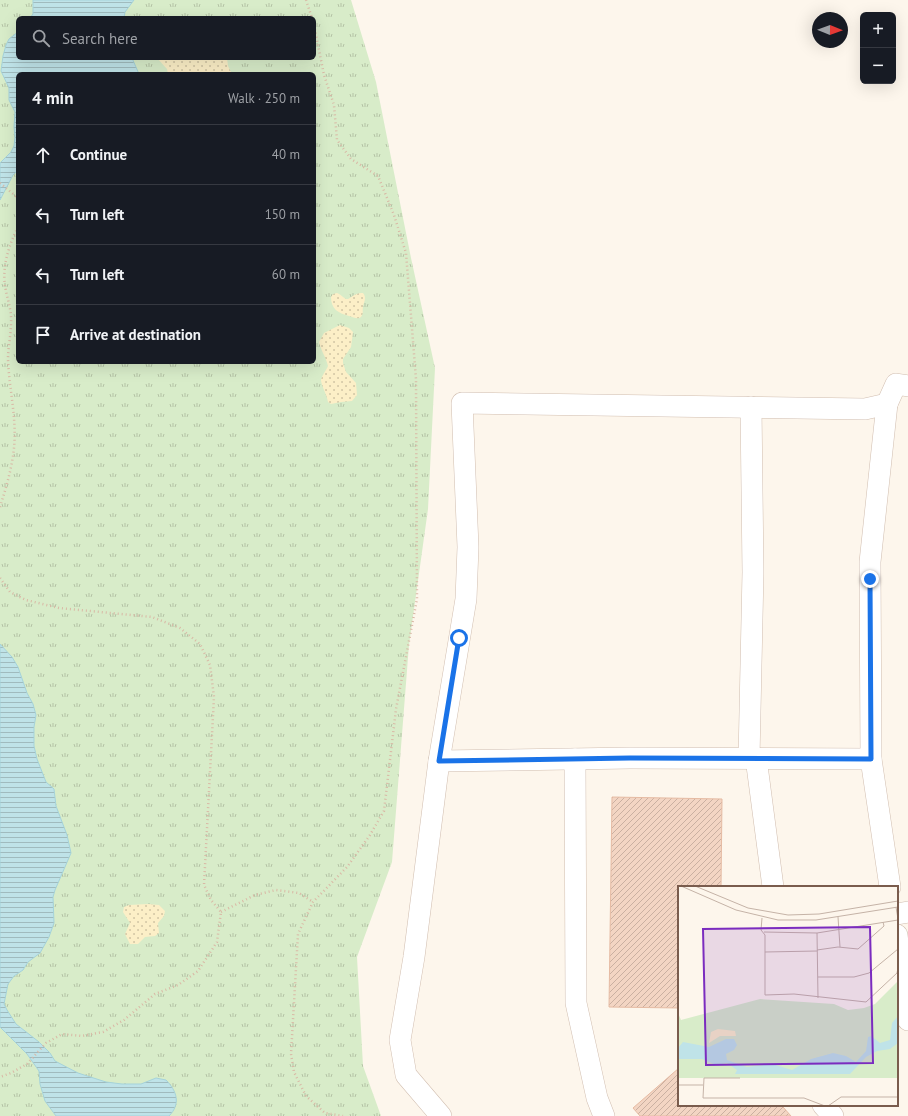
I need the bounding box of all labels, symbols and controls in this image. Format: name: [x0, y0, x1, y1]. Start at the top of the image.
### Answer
north arrow: [812, 12, 848, 48]
map controls: [860, 12, 896, 84]
button: +: [860, 12, 896, 48]
search box: [16, 16, 316, 60]
icon: search: [30, 27, 52, 49]
text: Search here: [62, 29, 138, 48]
button: −: [860, 48, 896, 84]
text: 4 min: [32, 87, 73, 109]
text: Walk · 250 m: [228, 90, 300, 107]
icon: ahead: [32, 144, 54, 166]
text: Continue: [70, 145, 127, 164]
text: 40 m: [272, 146, 300, 163]
icon: left: [32, 204, 54, 226]
text: Turn left: [70, 205, 124, 224]
text: 150 m: [265, 206, 300, 223]
icon: left: [32, 264, 54, 286]
text: Turn left: [70, 265, 124, 284]
text: 60 m: [272, 266, 300, 283]
icon: arrive: [32, 324, 54, 346]
text: Arrive at destination: [70, 325, 201, 344]
route end: [861, 570, 879, 588]
route start: [450, 629, 468, 647]
inset map: [678, 886, 898, 1106]

